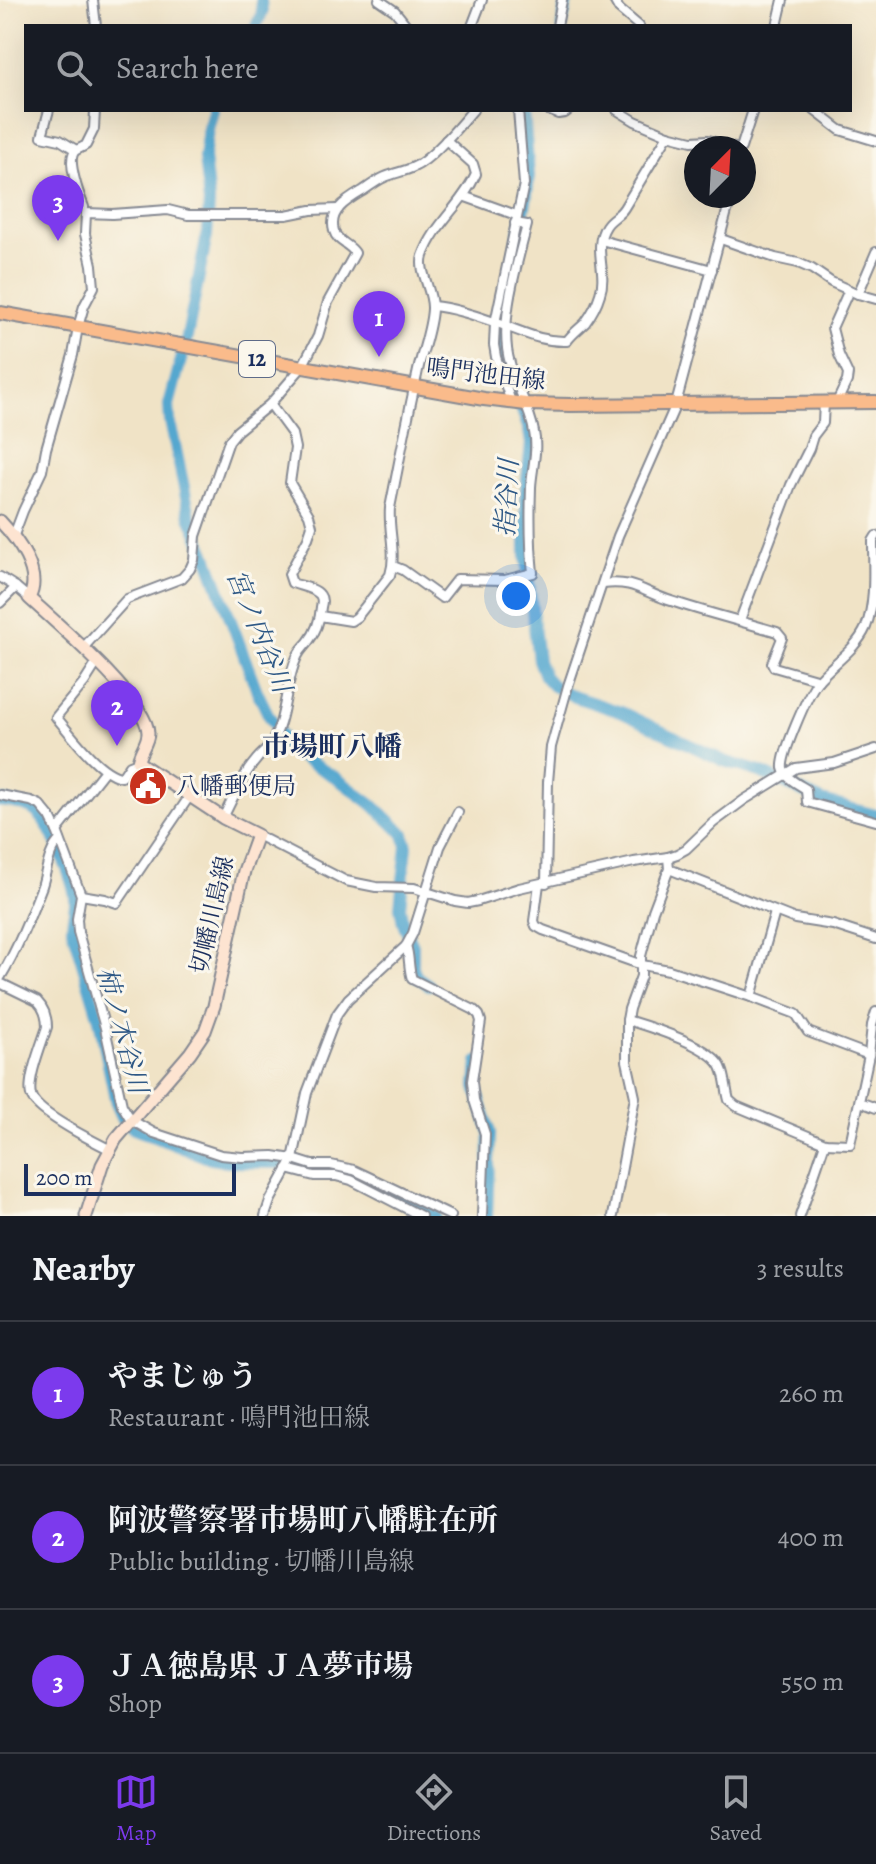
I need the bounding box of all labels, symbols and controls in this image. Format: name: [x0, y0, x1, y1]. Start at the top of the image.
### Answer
search box: [24, 24, 852, 112]
icon: search: [52, 46, 96, 90]
text: Search here: [116, 48, 259, 88]
north arrow: [684, 136, 756, 208]
pin: 3: [32, 175, 84, 241]
pin: 1: [353, 291, 405, 357]
road number: 12: [239, 341, 275, 377]
street label: 鳴門池田線: [424, 351, 548, 397]
water label: 指谷川: [487, 455, 527, 538]
water label: 宮ノ内谷川: [218, 564, 301, 701]
your location: [496, 576, 536, 616]
pin: 2: [91, 680, 143, 746]
district label: 市場町八幡: [262, 728, 402, 766]
public building icon: 八幡郵便局: [127, 765, 169, 807]
place label: 八幡郵便局: [176, 770, 296, 802]
street label: 切幡川島線: [183, 853, 241, 977]
water label: 柿ノ木谷川: [88, 963, 157, 1100]
scale bar: [24, 1160, 236, 1196]
text: 200 m: [36, 1163, 93, 1193]
text: Nearby: [32, 1245, 135, 1292]
text: 3 results: [757, 1251, 844, 1286]
text: やまじゅう: [108, 1356, 258, 1396]
text: 1: [53, 1376, 63, 1411]
text: 260 m: [779, 1376, 844, 1411]
text: Restaurant · 鳴門池田線: [108, 1400, 370, 1435]
text: 阿波警察署市場町八幡駐在所: [108, 1500, 498, 1540]
text: 2: [52, 1520, 64, 1555]
text: 400 m: [778, 1520, 844, 1555]
text: Public building · 切幡川島線: [108, 1544, 414, 1579]
text: ＪＡ徳島県 ＪＡ夢市場: [108, 1646, 413, 1686]
text: 3: [52, 1664, 64, 1699]
text: 550 m: [781, 1664, 844, 1699]
text: Shop: [108, 1686, 162, 1721]
tab: Map: [114, 1770, 158, 1848]
tab: Directions: [387, 1770, 481, 1848]
tab: Saved: [710, 1770, 762, 1848]

